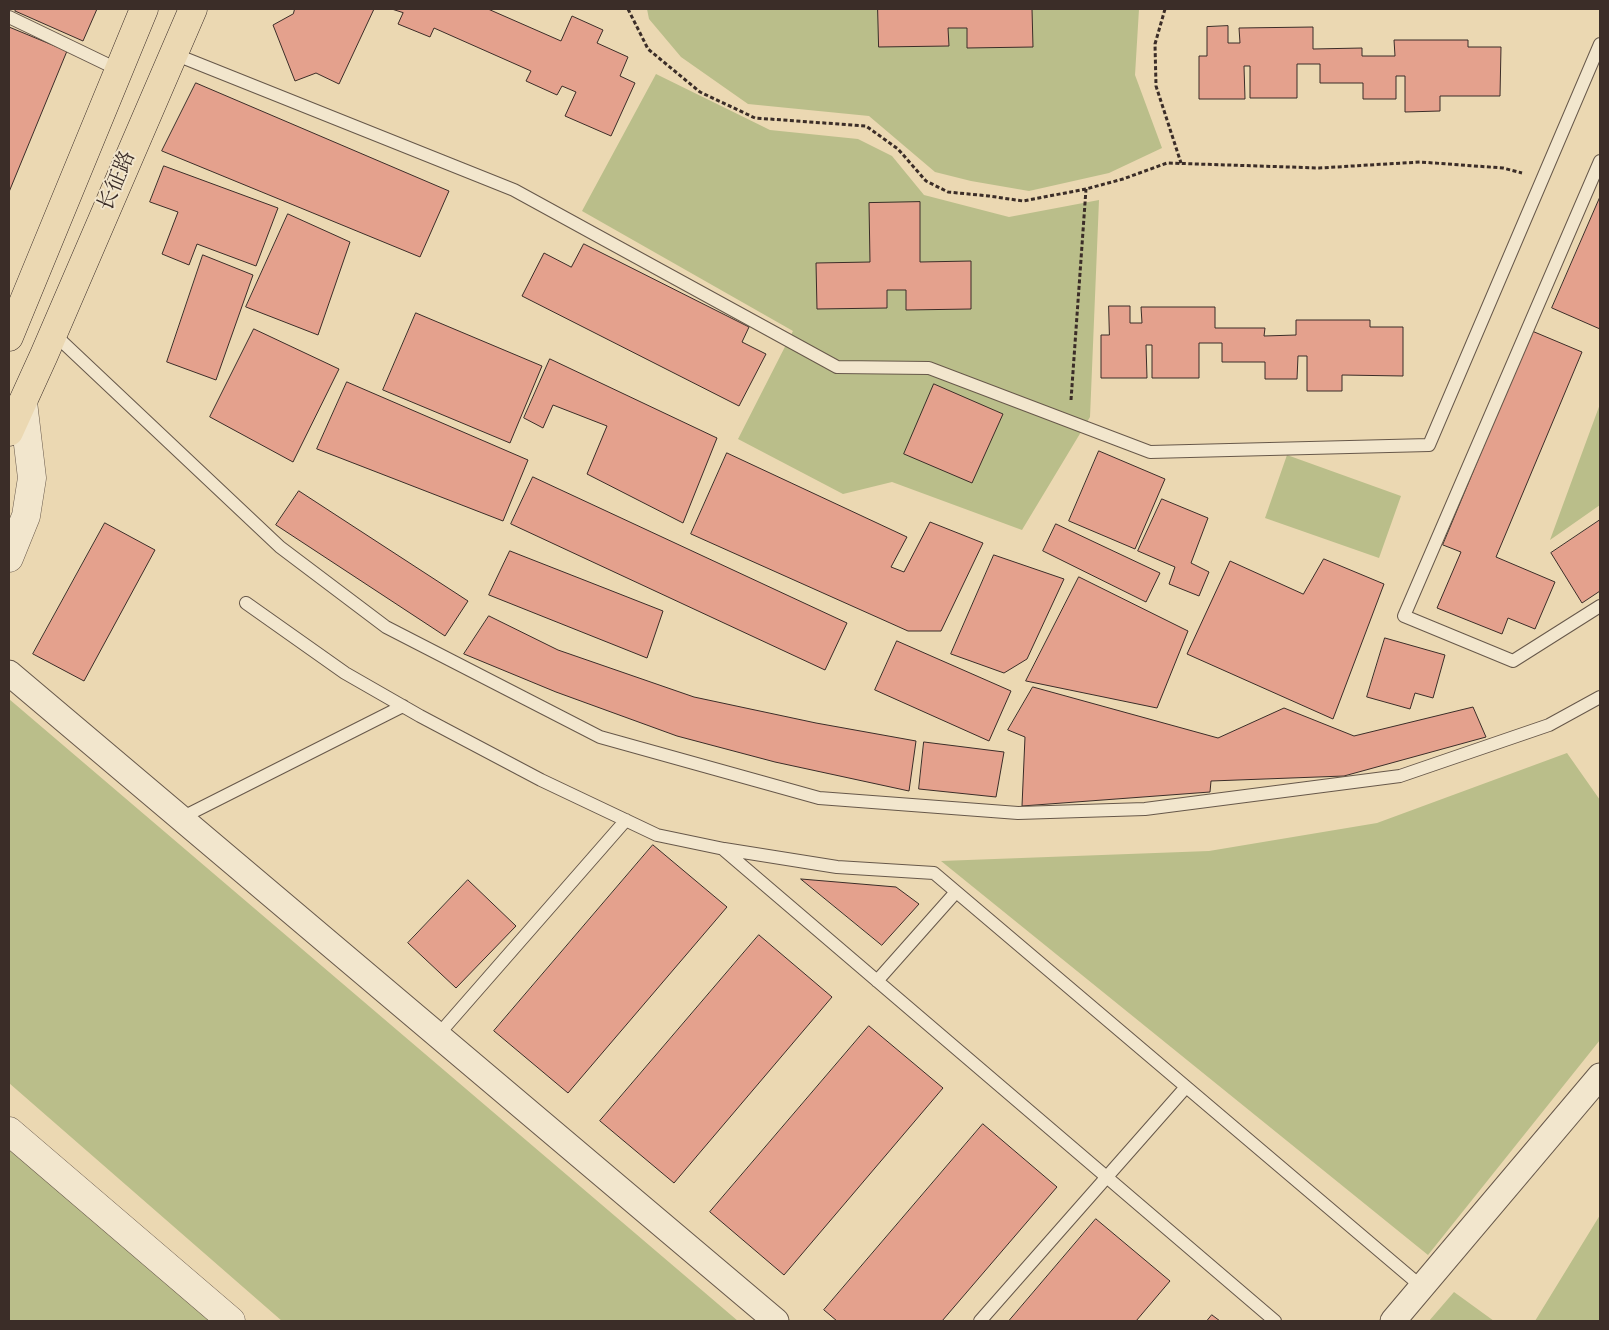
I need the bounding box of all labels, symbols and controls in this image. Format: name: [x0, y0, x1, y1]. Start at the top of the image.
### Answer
street label: 长征路: [95, 148, 143, 216]

